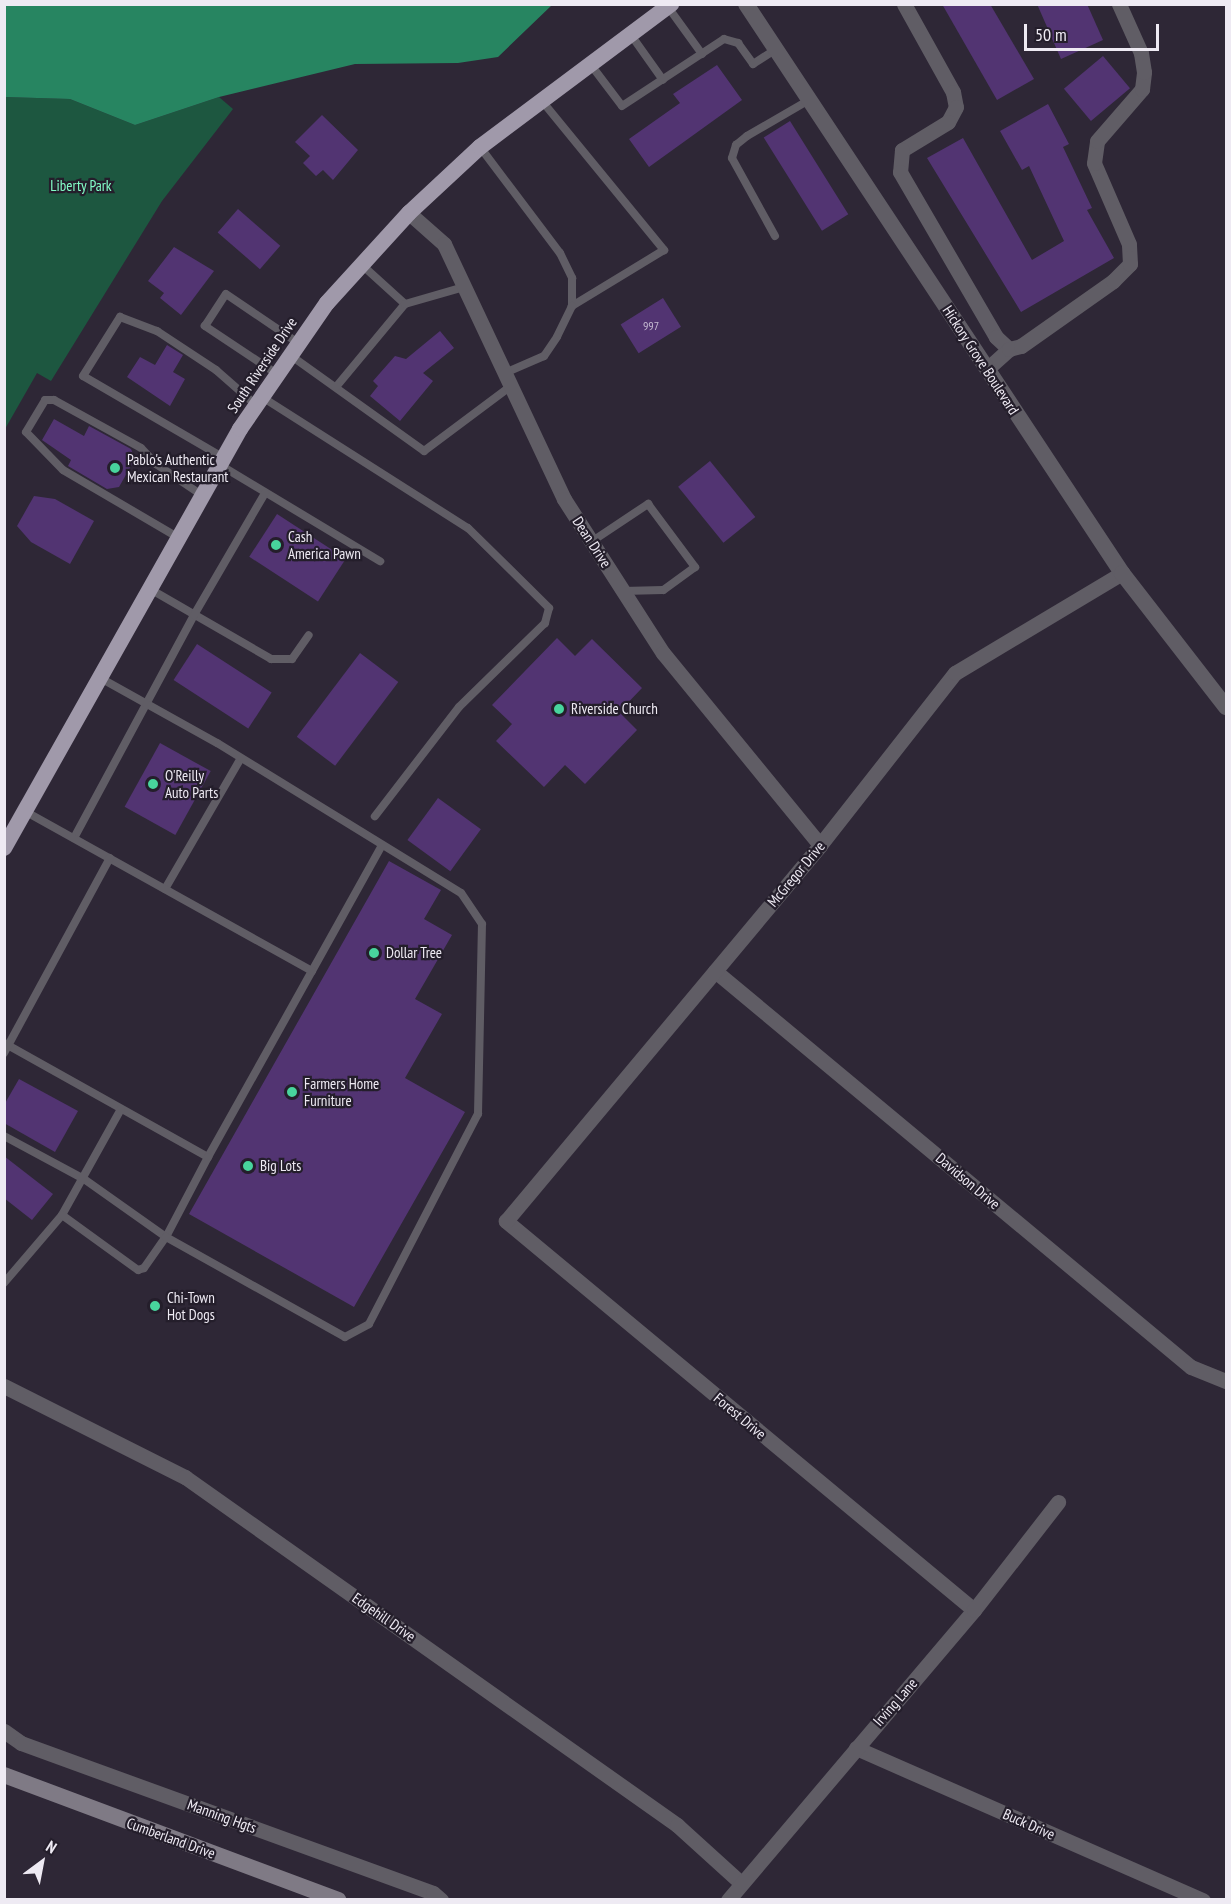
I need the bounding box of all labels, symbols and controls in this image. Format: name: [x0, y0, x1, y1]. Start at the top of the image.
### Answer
scale bar: [1027, 12, 1162, 50]
text: 50 m: [1035, 23, 1067, 46]
park label: Liberty Park: [50, 177, 112, 195]
street label: Hickory Grove Boulevard: [939, 302, 1023, 418]
street label: South Riverside Drive: [223, 314, 301, 416]
house number: 997: [643, 319, 659, 333]
place label: Pablo's Authentic Mexican Restaurant: [127, 450, 228, 485]
marker: Pablo's Authentic Mexican Restaurant: [108, 461, 122, 475]
street label: Dean Drive: [569, 513, 615, 571]
place label: Cash America Pawn: [288, 527, 361, 562]
marker: Cash America Pawn: [269, 538, 283, 552]
place label: Riverside Church: [571, 700, 658, 718]
marker: Riverside Church: [552, 702, 566, 716]
place label: O'Reilly Auto Parts: [165, 766, 218, 801]
marker: O'Reilly Auto Parts: [146, 777, 160, 791]
street label: McGregor Drive: [763, 838, 829, 910]
place label: Dollar Tree: [386, 944, 442, 962]
marker: Dollar Tree: [367, 946, 381, 960]
place label: Farmers Home Furniture: [304, 1074, 379, 1109]
marker: Farmers Home Furniture: [285, 1085, 299, 1099]
street label: Davidson Drive: [932, 1149, 1004, 1213]
place label: Big Lots: [260, 1157, 301, 1175]
marker: Big Lots: [241, 1159, 255, 1173]
place label: Chi-Town Hot Dogs: [167, 1288, 215, 1323]
marker: Chi-Town Hot Dogs: [148, 1299, 162, 1313]
street label: Forest Drive: [710, 1389, 770, 1443]
street label: Edgehill Drive: [349, 1589, 419, 1645]
street label: Irving Lane: [869, 1674, 921, 1730]
street label: Manning Hgts: [185, 1795, 259, 1837]
street label: Buck Drive: [1000, 1805, 1058, 1843]
street label: Cumberland Drive: [124, 1814, 218, 1862]
north arrow: [12, 1832, 72, 1892]
text: N: [43, 1836, 60, 1858]

